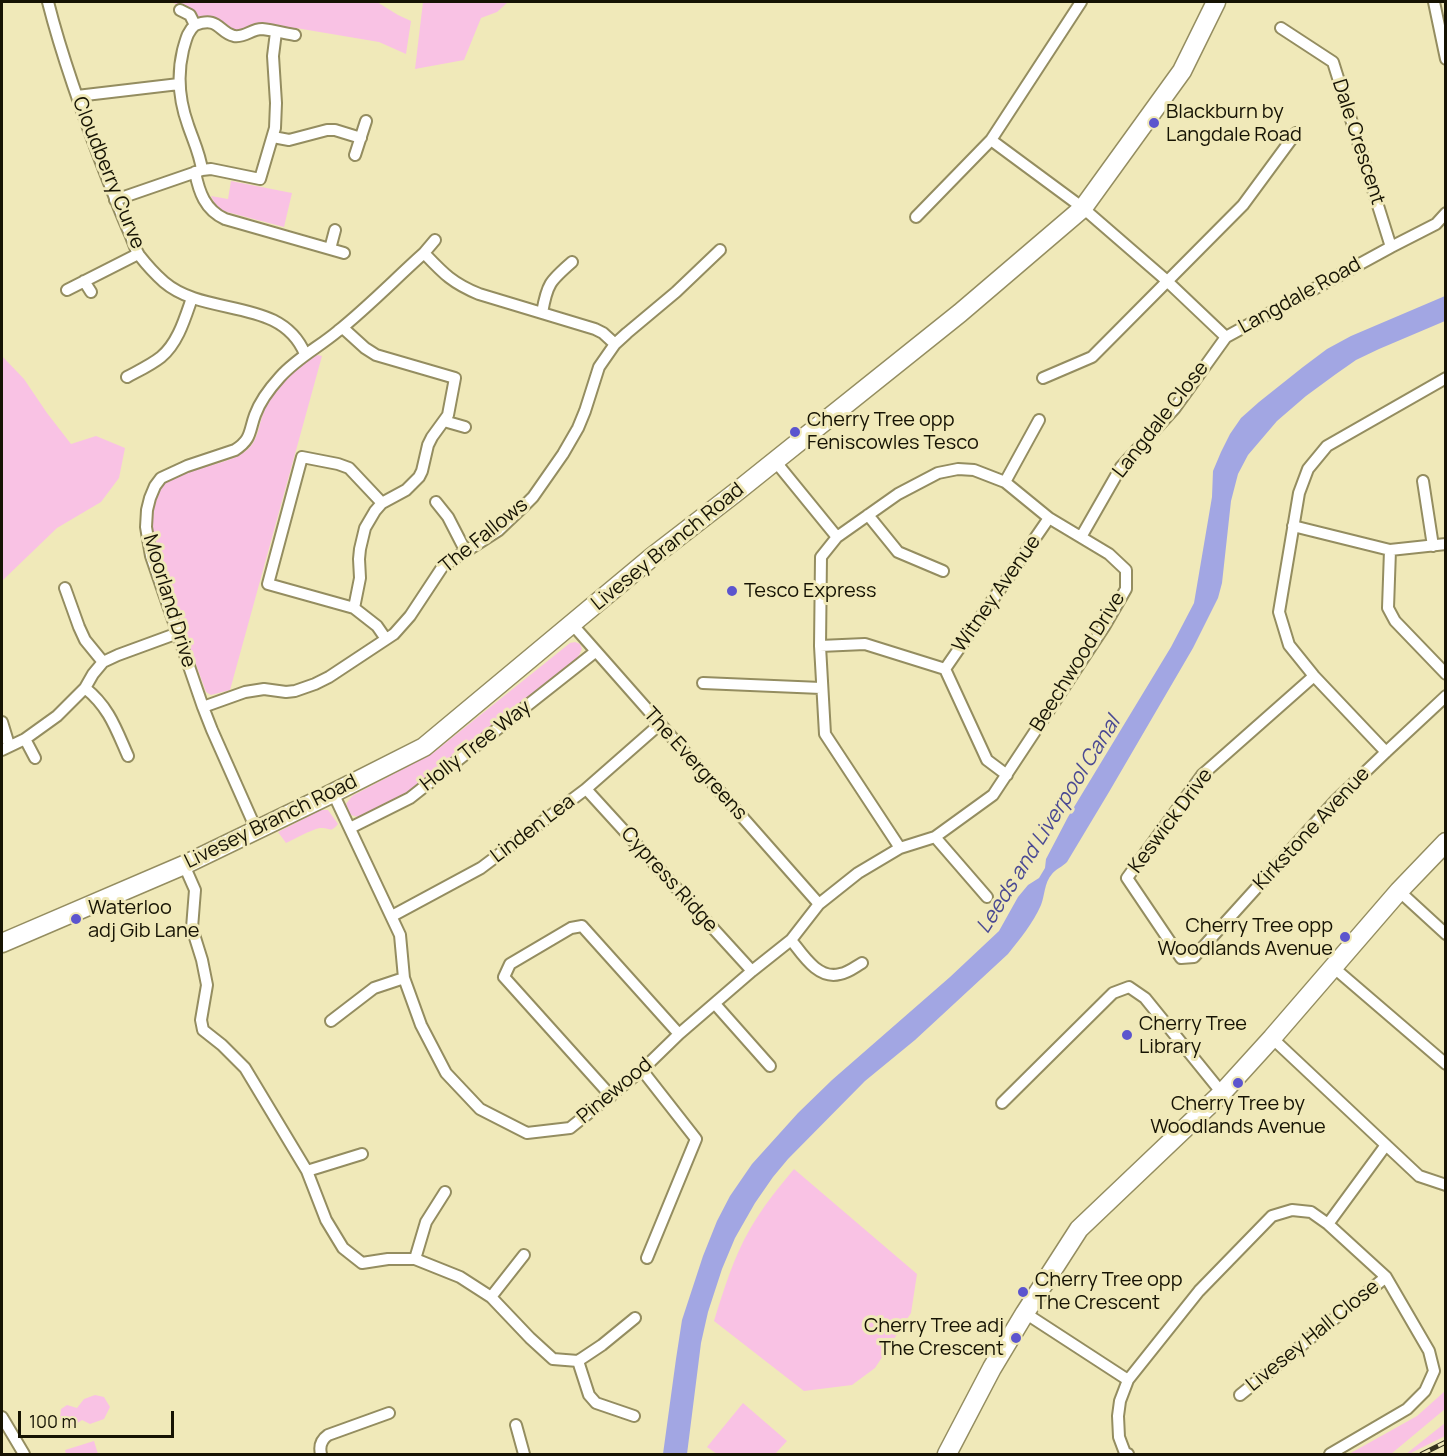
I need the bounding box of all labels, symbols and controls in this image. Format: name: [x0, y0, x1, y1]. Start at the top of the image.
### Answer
street label: Dale Crescent: [1326, 76, 1390, 208]
street label: Cloudberry Curve: [67, 94, 149, 252]
place label: Blackburn by Langdale Road: [1166, 100, 1302, 147]
marker: Blackburn by Langdale Road: [1147, 116, 1161, 130]
street label: Langdale Road: [1235, 253, 1365, 339]
street label: Langdale Close: [1108, 357, 1214, 483]
place label: Cherry Tree opp Feniscowles Tesco: [807, 408, 979, 455]
marker: Cherry Tree opp Feniscowles Tesco: [788, 425, 802, 439]
street label: Livesey Branch Road: [587, 478, 749, 616]
street label: The Fallows: [435, 493, 533, 579]
street label: Witney Avenue: [948, 531, 1046, 657]
street label: Moorland Drive: [137, 532, 201, 670]
place label: Tesco Express: [744, 579, 877, 603]
marker: Tesco Express: [725, 584, 739, 598]
street label: Beechwood Drive: [1025, 588, 1131, 736]
street label: Holly Tree Way: [416, 695, 536, 797]
street label: The Evergreens: [638, 703, 752, 825]
water label: Leeds and Liverpool Canal: [972, 712, 1126, 938]
street label: Kirkstone Avenue: [1249, 763, 1375, 895]
street label: Keswick Drive: [1124, 764, 1218, 878]
street label: Livesey Branch Road: [181, 770, 361, 874]
street label: Linden Lea: [486, 790, 580, 868]
street label: Cypress Ridge: [616, 823, 722, 937]
place label: Waterloo adj Gib Lane: [88, 896, 199, 943]
marker: Waterloo adj Gib Lane: [69, 912, 83, 926]
place label: Cherry Tree opp Woodlands Avenue: [1158, 914, 1333, 961]
marker: Cherry Tree opp Woodlands Avenue: [1338, 930, 1352, 944]
place label: Cherry Tree Library: [1139, 1012, 1247, 1059]
marker: Cherry Tree Library: [1120, 1028, 1134, 1042]
street label: Pinewood: [573, 1053, 657, 1129]
marker: Cherry Tree by Woodlands Avenue: [1231, 1076, 1245, 1090]
place label: Cherry Tree by Woodlands Avenue: [1150, 1092, 1326, 1139]
place label: Cherry Tree opp The Crescent: [1035, 1268, 1183, 1315]
street label: Livesey Hall Close: [1242, 1275, 1384, 1397]
marker: Cherry Tree opp The Crescent: [1016, 1285, 1030, 1299]
place label: Cherry Tree adj The Crescent: [864, 1314, 1004, 1361]
marker: Cherry Tree adj The Crescent: [1009, 1331, 1023, 1345]
scale bar: [21, 1399, 177, 1437]
text: 100 m: [29, 1409, 77, 1433]

